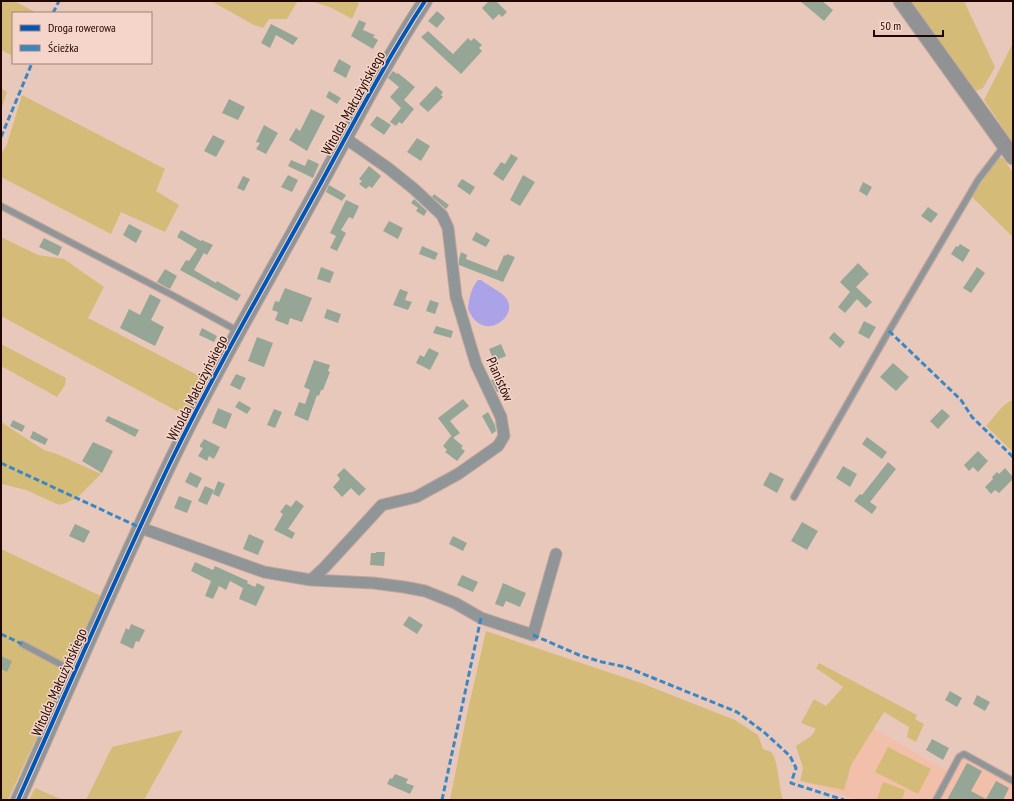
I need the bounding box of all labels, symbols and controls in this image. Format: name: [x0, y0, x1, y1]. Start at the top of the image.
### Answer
legend: [12, 12, 152, 64]
scale bar: [874, 12, 943, 38]
text: 50 m: [880, 18, 901, 33]
text: Droga rowerowa: [48, 20, 116, 35]
text: Ścieżka: [48, 40, 79, 55]
street label: Witolda Małcużyńskiego: [317, 48, 389, 158]
street label: Witolda Małcużyńskiego: [163, 332, 231, 444]
street label: Pianistów: [482, 354, 518, 405]
street label: Witolda Małcużyńskiego: [27, 625, 91, 739]

